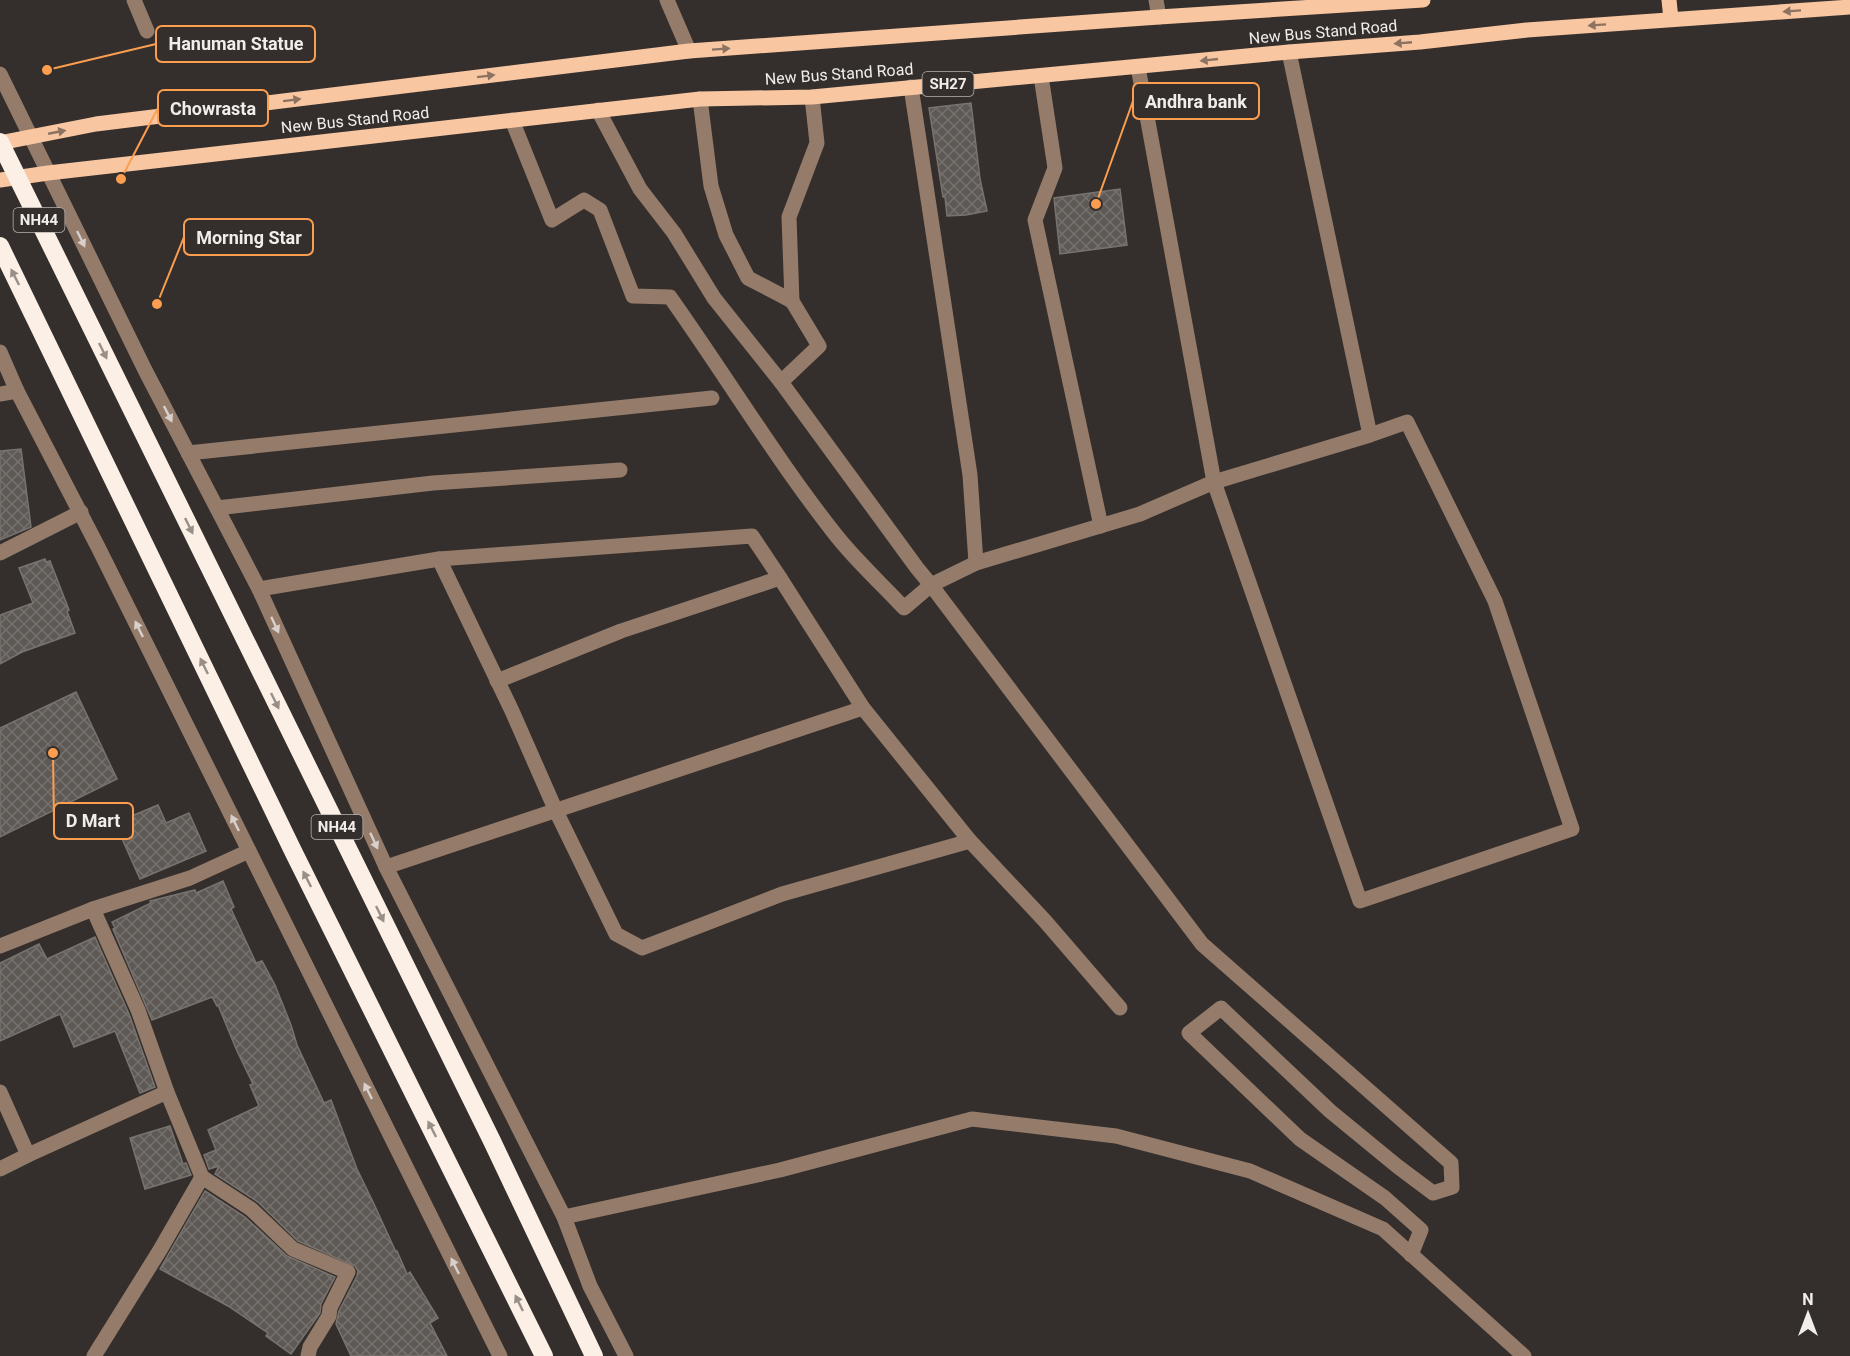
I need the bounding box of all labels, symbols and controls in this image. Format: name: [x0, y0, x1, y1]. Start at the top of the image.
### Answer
one-way arrow: [1782, 7, 1801, 16]
street label: New Bus Stand Road: [1248, 16, 1398, 48]
one-way arrow: [1588, 20, 1607, 29]
callout: Hanuman Statue: [156, 26, 315, 62]
text: Hanuman Statue: [169, 33, 304, 54]
one-way arrow: [1393, 38, 1412, 48]
one-way arrow: [712, 44, 731, 54]
one-way arrow: [1199, 55, 1218, 65]
street label: New Bus Stand Road: [764, 59, 914, 89]
one-way arrow: [476, 72, 495, 81]
road number: SH27: [922, 72, 974, 96]
callout: Andhra bank: [1133, 83, 1259, 119]
callout: Chowrasta: [158, 90, 268, 126]
text: Andhra bank: [1145, 91, 1247, 112]
one-way arrow: [283, 95, 302, 105]
text: Chowrasta: [170, 98, 256, 119]
street label: New Bus Stand Road: [280, 103, 430, 137]
one-way arrow: [48, 127, 67, 136]
road number: NH44: [14, 208, 64, 232]
callout: Morning Star: [184, 219, 313, 255]
text: Morning Star: [196, 227, 302, 248]
one-way arrow: [76, 231, 86, 248]
one-way arrow: [11, 269, 20, 286]
one-way arrow: [99, 343, 108, 360]
one-way arrow: [163, 406, 173, 423]
one-way arrow: [185, 518, 194, 535]
one-way arrow: [271, 617, 280, 634]
one-way arrow: [134, 620, 144, 637]
one-way arrow: [199, 657, 209, 675]
one-way arrow: [271, 693, 280, 710]
callout: D Mart: [54, 803, 133, 839]
text: D Mart: [66, 810, 120, 831]
one-way arrow: [230, 814, 240, 831]
road number: NH44: [312, 815, 362, 839]
one-way arrow: [370, 832, 379, 849]
one-way arrow: [303, 871, 312, 888]
one-way arrow: [375, 905, 385, 922]
one-way arrow: [364, 1083, 373, 1100]
one-way arrow: [428, 1120, 437, 1137]
one-way arrow: [450, 1257, 460, 1274]
north arrow: [1778, 1284, 1838, 1344]
text: N: [1802, 1290, 1814, 1309]
one-way arrow: [514, 1295, 523, 1312]

